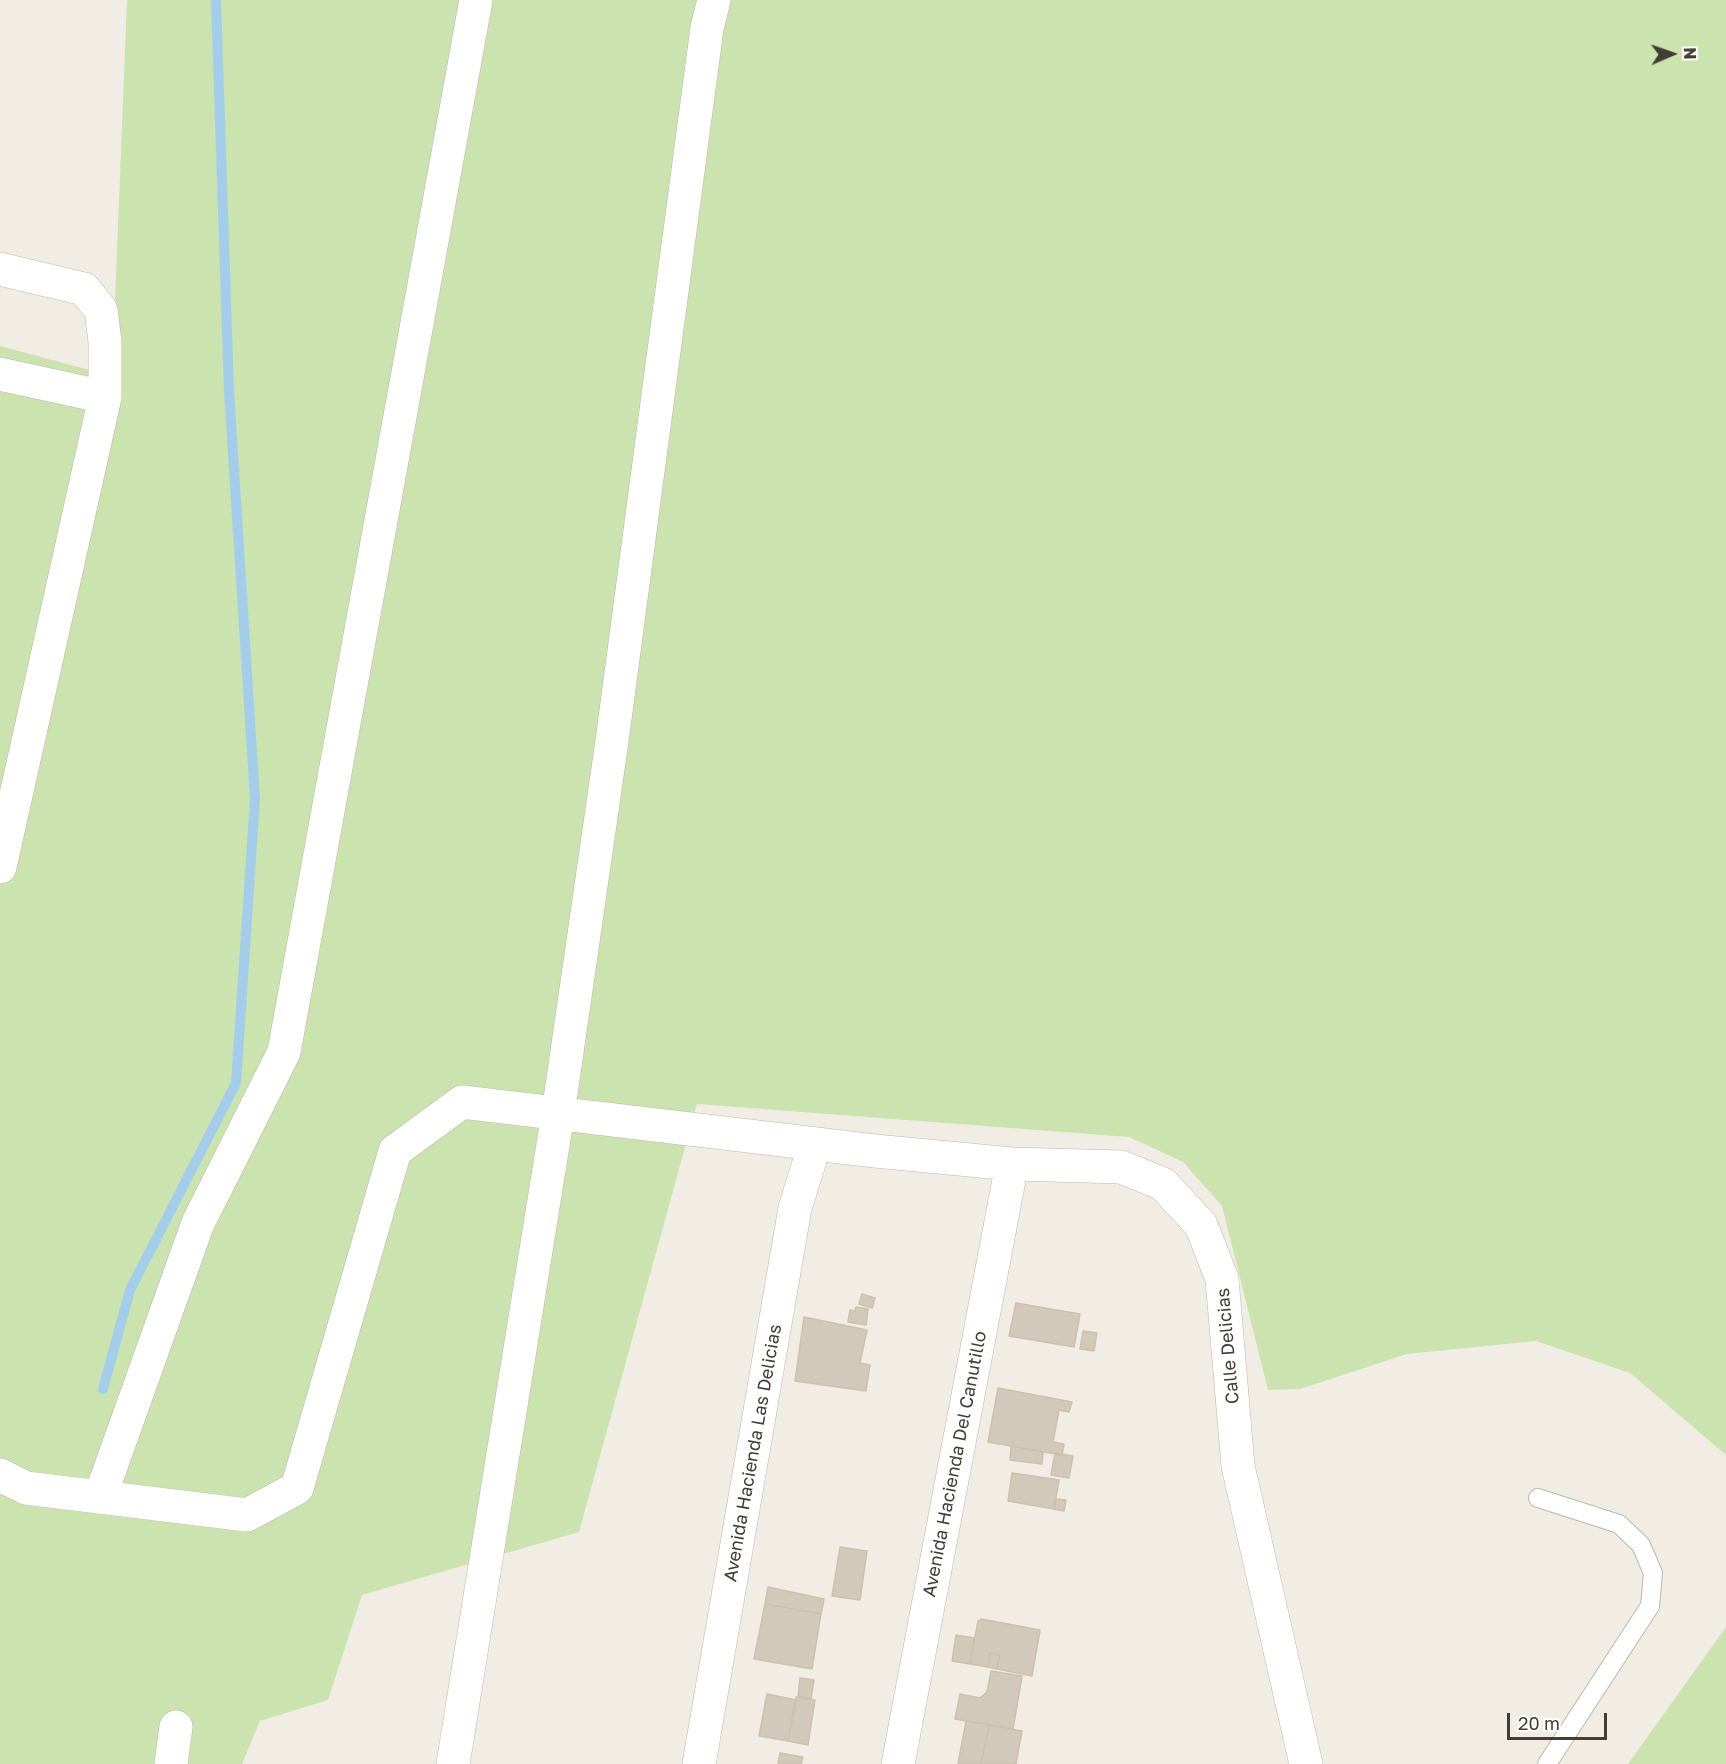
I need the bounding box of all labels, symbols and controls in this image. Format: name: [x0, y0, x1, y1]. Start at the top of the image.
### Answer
north arrow: [1642, 24, 1702, 84]
text: N: [1680, 47, 1700, 60]
street label: Calle Delicias: [1212, 1287, 1244, 1405]
street label: Avenida Hacienda Las Delicias: [720, 1323, 786, 1583]
street label: Avenida Hacienda Del Canutillo: [919, 1329, 991, 1599]
scale bar: [1510, 1701, 1610, 1739]
text: 20 m: [1518, 1712, 1560, 1734]

